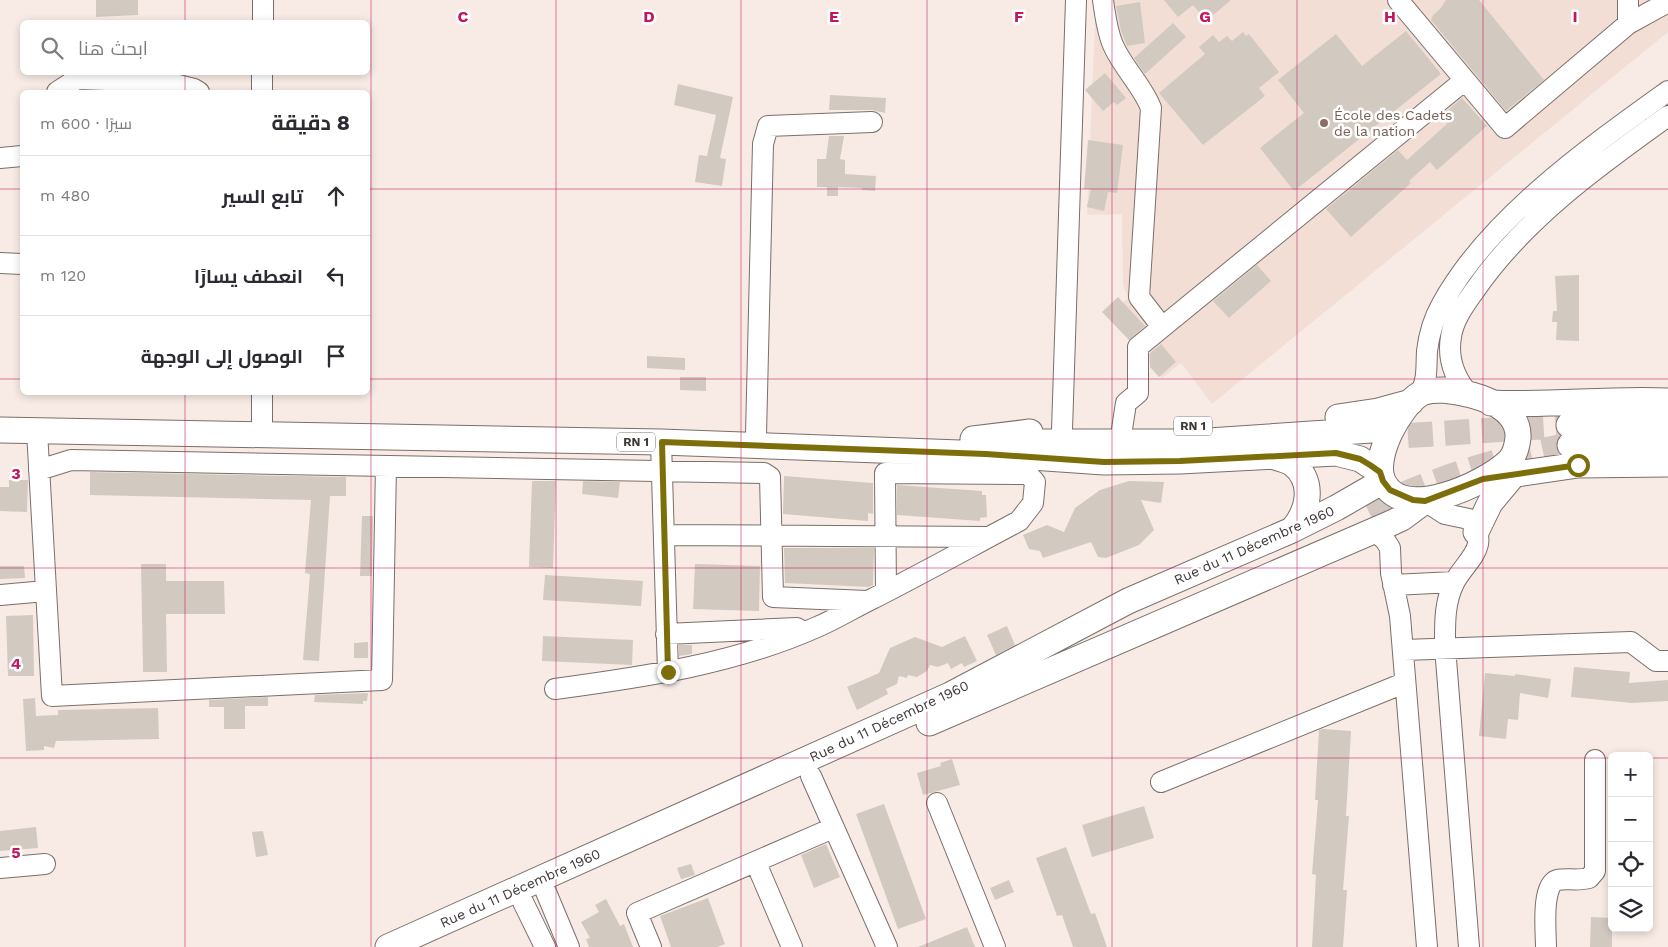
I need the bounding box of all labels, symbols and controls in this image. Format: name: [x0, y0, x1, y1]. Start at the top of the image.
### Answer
text: C: [458, 7, 469, 26]
text: D: [643, 7, 655, 26]
text: E: [829, 7, 839, 26]
text: F: [1014, 7, 1024, 26]
text: G: [1199, 7, 1211, 26]
text: H: [1384, 7, 1396, 26]
text: I: [1572, 7, 1578, 26]
search box: [20, 20, 370, 75]
icon: search: [38, 34, 66, 62]
text: ابحث هنا: [78, 37, 148, 60]
place label: École des Cadets de la nation: [1334, 107, 1452, 139]
text: 8 دقيقة: [271, 110, 350, 135]
text: سيرًا · 600 m: [40, 114, 132, 133]
marker: École des Cadets de la nation: [1318, 117, 1330, 129]
icon: ahead: [322, 182, 350, 210]
text: تابع السير: [222, 185, 303, 208]
text: 480 m: [40, 186, 90, 205]
icon: left: [322, 262, 350, 290]
text: انعطف يسارًا: [194, 265, 303, 288]
text: 120 m: [40, 266, 86, 285]
icon: arrive: [322, 342, 350, 370]
text: الوصول إلى الوجهة: [141, 345, 303, 368]
road number: RN 1: [1174, 416, 1212, 436]
road number: RN 1: [617, 432, 655, 452]
route start: [1567, 454, 1590, 477]
text: 3: [11, 464, 21, 483]
street label: Rue du 11 Décembre 1960: [1171, 502, 1337, 588]
text: 4: [11, 654, 21, 673]
route end: [657, 661, 680, 684]
street label: Rue du 11 Décembre 1960: [807, 677, 971, 765]
map controls: [1608, 752, 1653, 932]
button: +: [1608, 752, 1653, 797]
button: −: [1608, 797, 1653, 842]
button: locate: [1608, 842, 1653, 887]
text: 5: [11, 843, 21, 862]
street label: Rue du 11 Décembre 1960: [437, 845, 603, 931]
button: layers: [1608, 887, 1653, 932]

